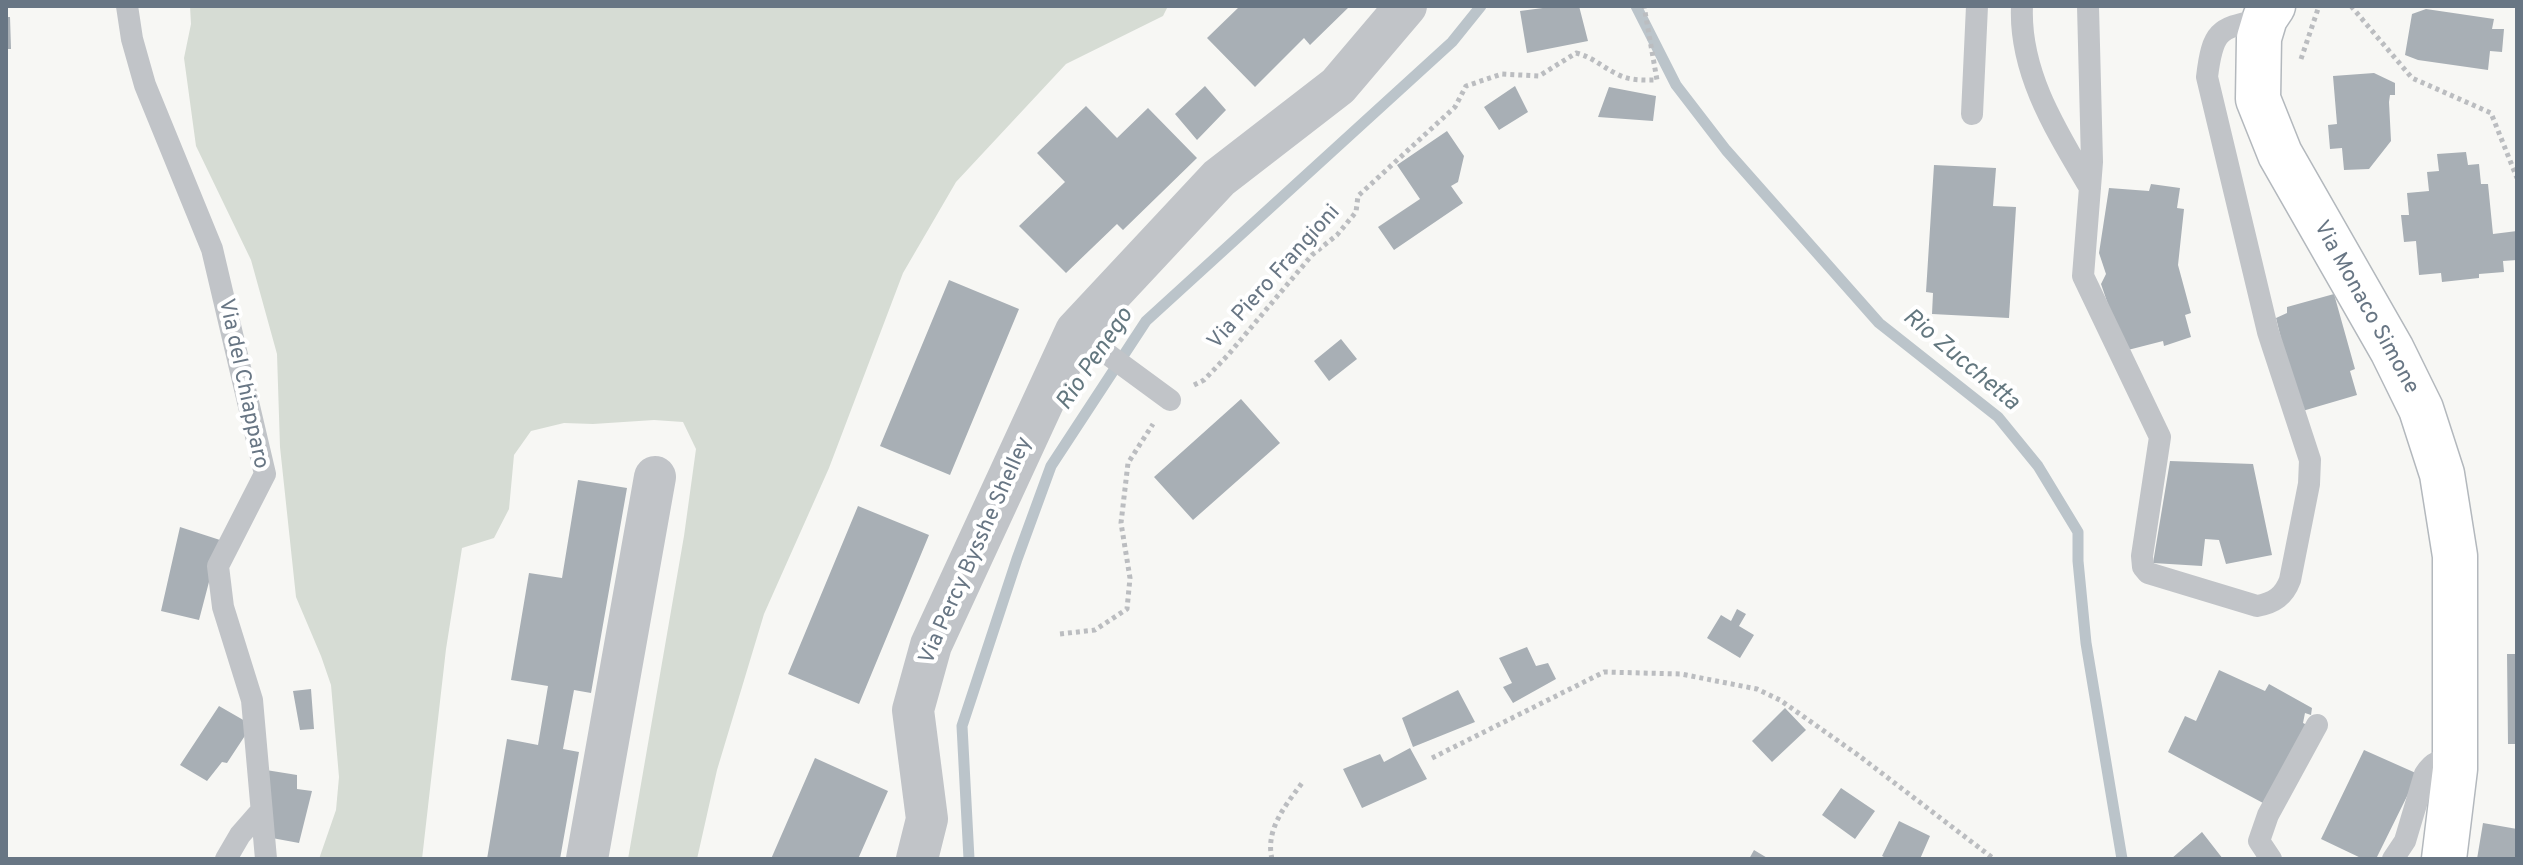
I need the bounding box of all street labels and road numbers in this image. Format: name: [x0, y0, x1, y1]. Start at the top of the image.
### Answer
street label: Via Piero Frangioni: [1203, 200, 1347, 356]
street label: Via Monaco Simone: [2306, 217, 2424, 399]
street label: Via del Chiapparo: [211, 297, 273, 471]
street label: Via Percy Bysshe Shelley: [915, 433, 1039, 669]

